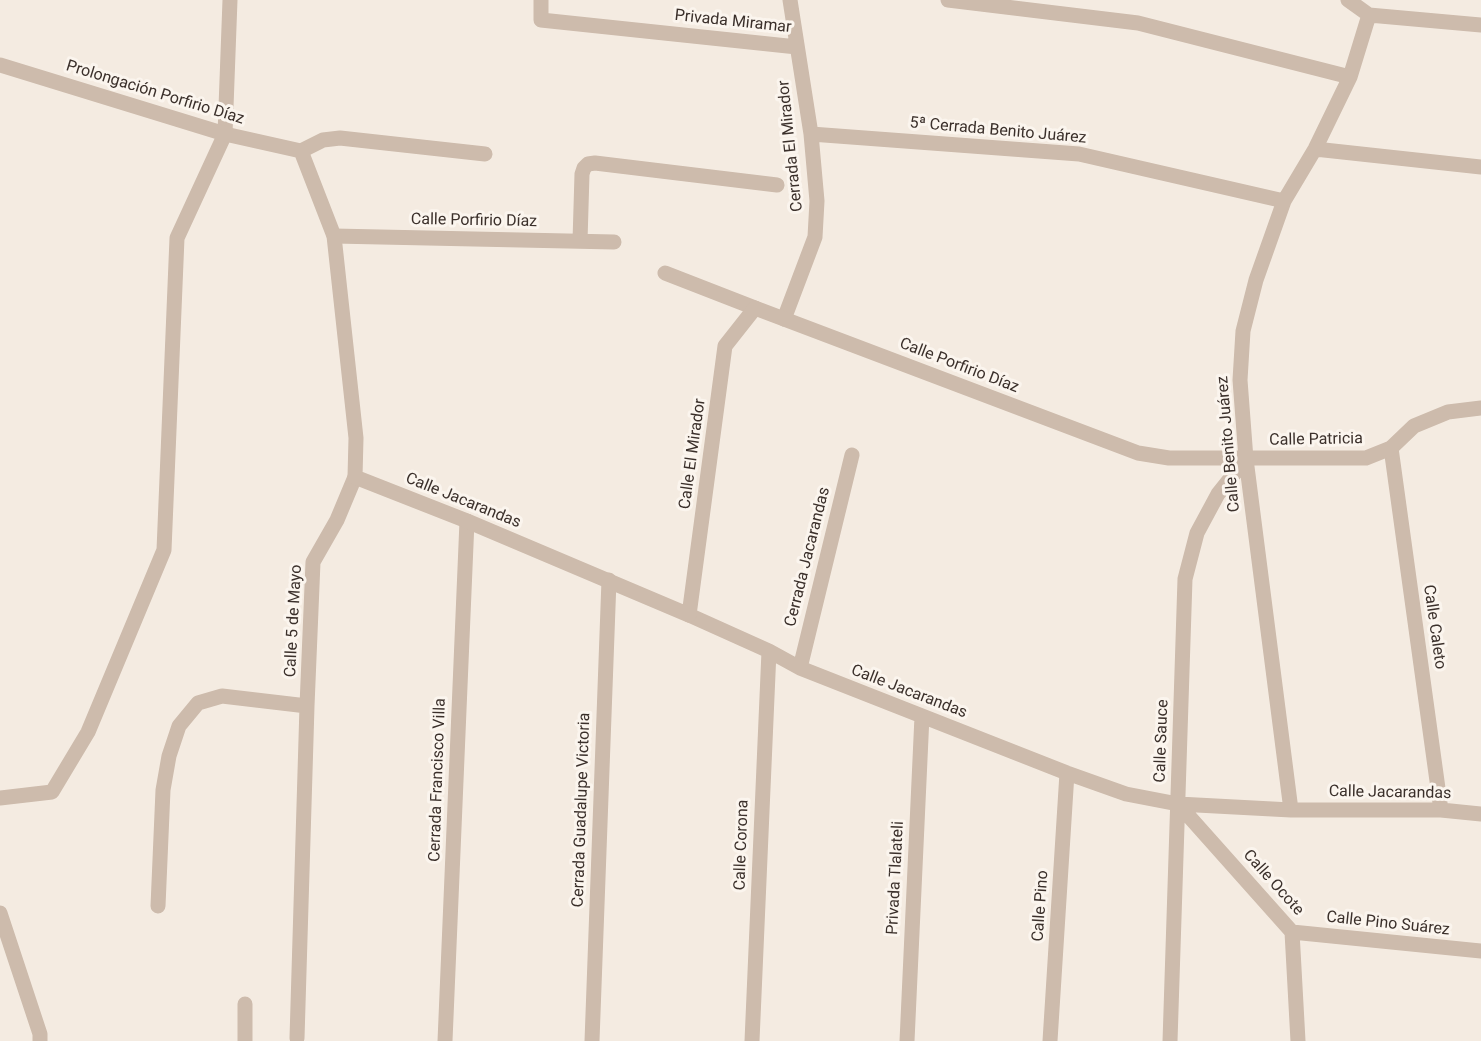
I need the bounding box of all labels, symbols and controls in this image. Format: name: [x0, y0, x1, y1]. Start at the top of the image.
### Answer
street label: Privada Miramar: [674, 6, 792, 38]
street label: Prolongación Porfirio Díaz: [64, 57, 246, 129]
street label: Cerrada El Mirador: [775, 79, 807, 213]
street label: 5ª Cerrada Benito Juárez: [909, 114, 1087, 148]
street label: Calle Porfirio Díaz: [411, 210, 537, 232]
street label: Calle Porfirio Díaz: [897, 334, 1021, 398]
street label: Calle Benito Juárez: [1213, 375, 1245, 513]
street label: Calle El Mirador: [676, 397, 710, 511]
street label: Calle Patricia: [1269, 430, 1363, 450]
street label: Calle Jacarandas: [403, 469, 523, 533]
street label: Cerrada Jacarandas: [781, 485, 835, 629]
street label: Calle 5 de Mayo: [281, 564, 307, 678]
street label: Calle Caleto: [1419, 584, 1449, 670]
street label: Calle Jacarandas: [848, 661, 970, 723]
street label: Cerrada Francisco Villa: [426, 698, 450, 862]
street label: Calle Sauce: [1151, 699, 1173, 783]
street label: Cerrada Guadalupe Victoria: [569, 712, 595, 908]
street label: Calle Jacarandas: [1329, 782, 1451, 804]
street label: Calle Corona: [731, 799, 753, 891]
street label: Privada Tlalateli: [883, 821, 909, 935]
street label: Calle Ocote: [1239, 846, 1307, 920]
street label: Calle Pino: [1029, 870, 1053, 942]
street label: Calle Pino Suárez: [1325, 908, 1451, 940]

